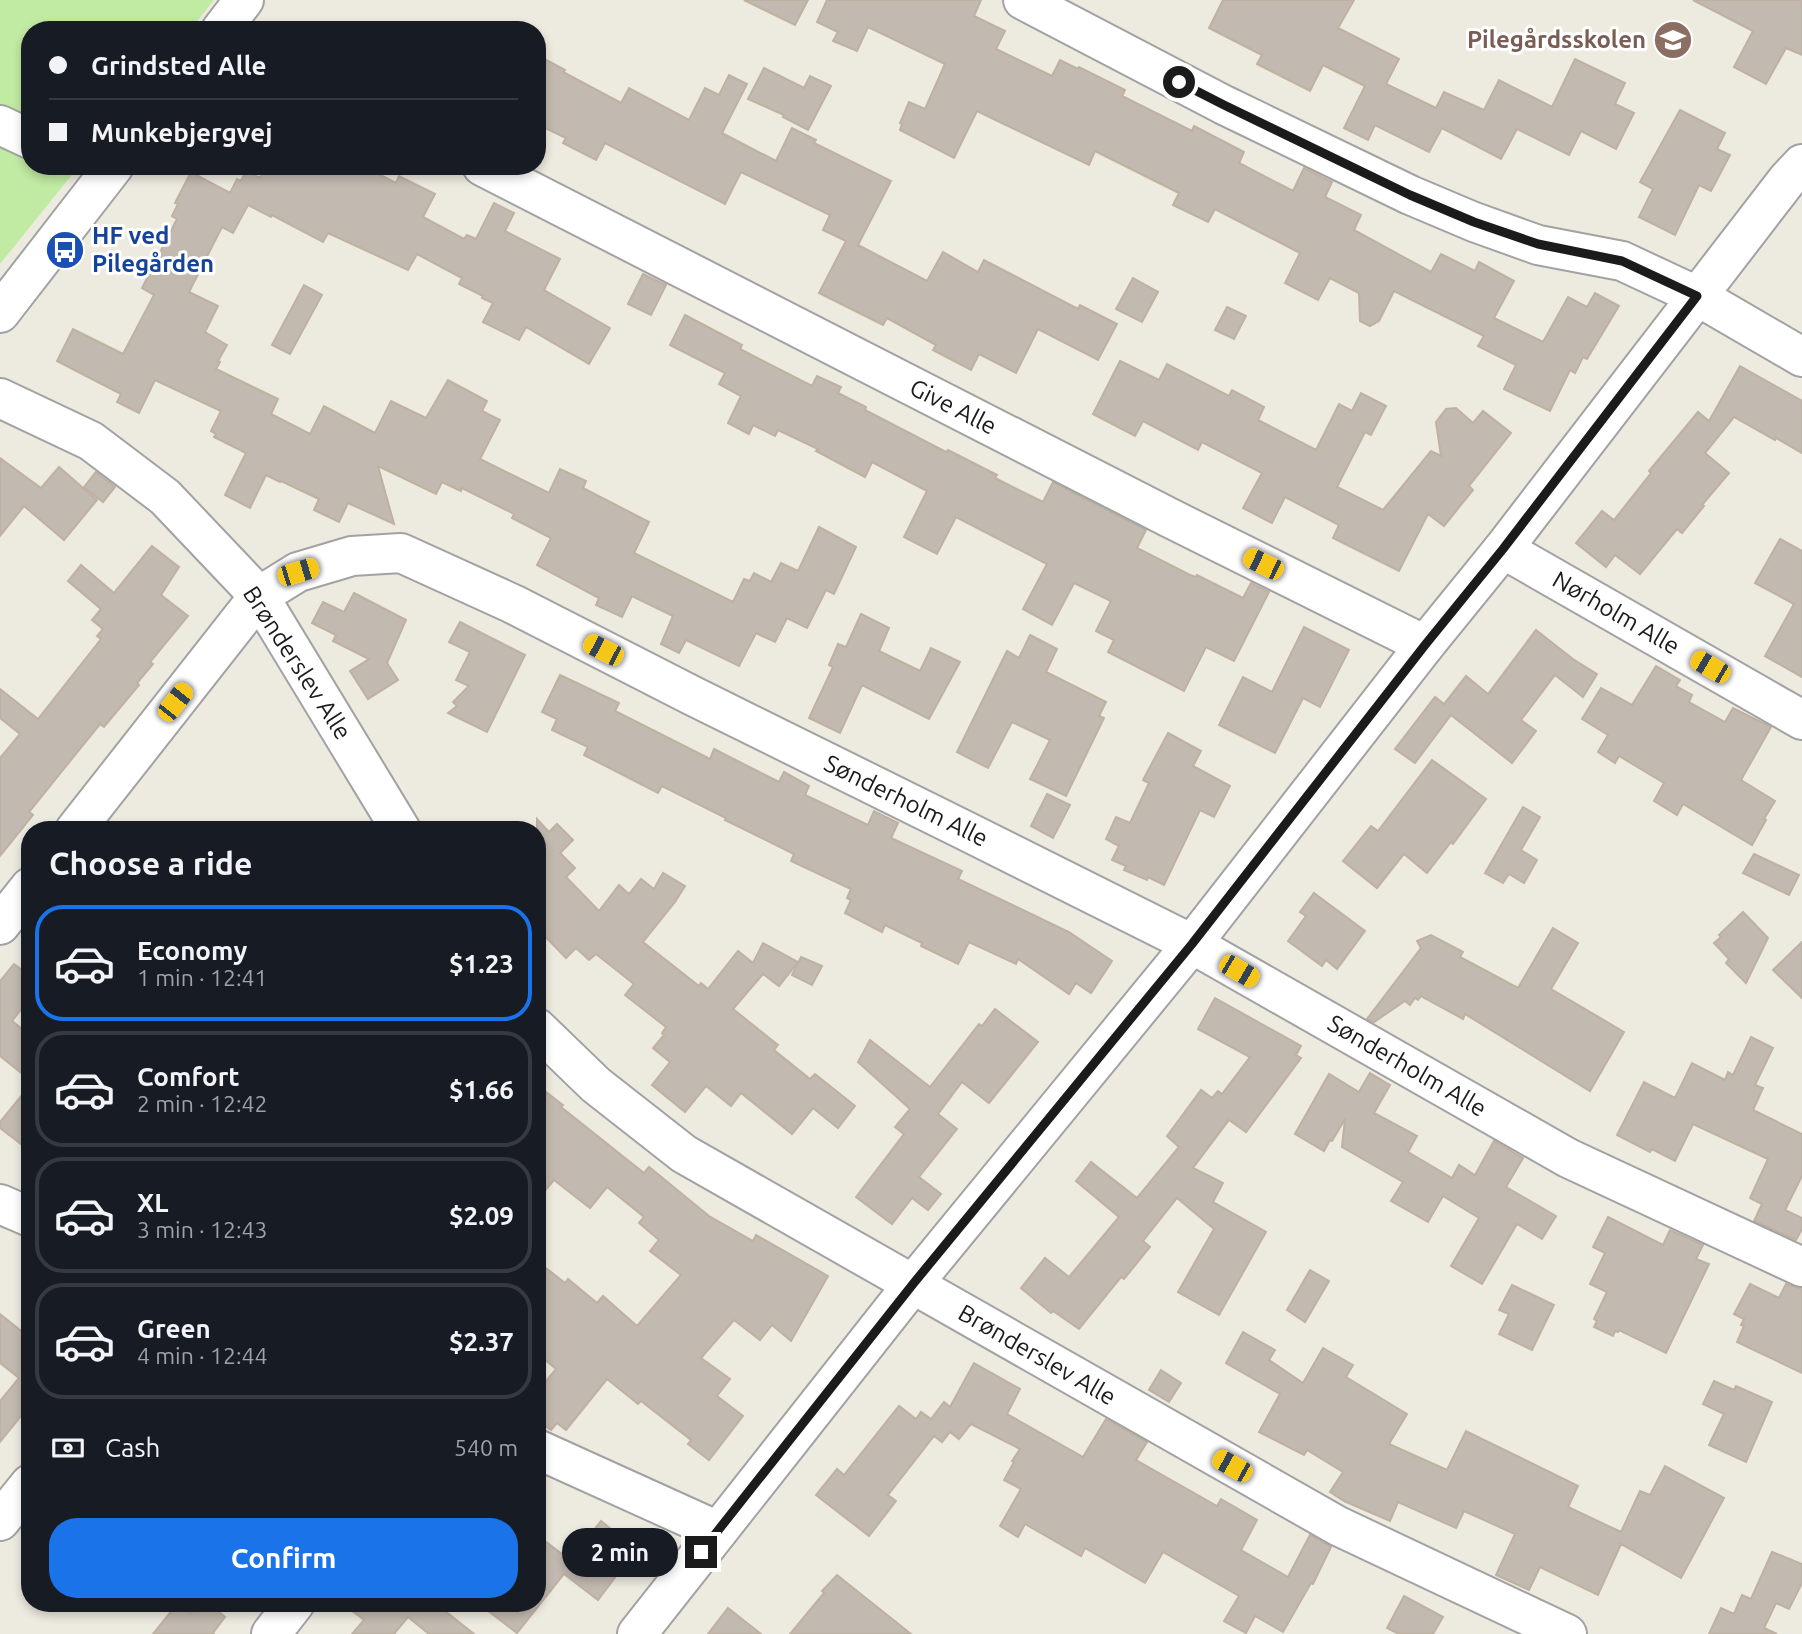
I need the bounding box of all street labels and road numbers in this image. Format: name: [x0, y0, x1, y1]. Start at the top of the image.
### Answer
street label: Give Alle: [905, 373, 1001, 440]
street label: Nørholm Alle: [1548, 565, 1684, 660]
street label: Brønderslev Alle: [238, 581, 357, 744]
street label: Sønderholm Alle: [820, 749, 992, 852]
street label: Sønderholm Alle: [1323, 1009, 1491, 1122]
street label: Brønderslev Alle: [954, 1299, 1121, 1411]

